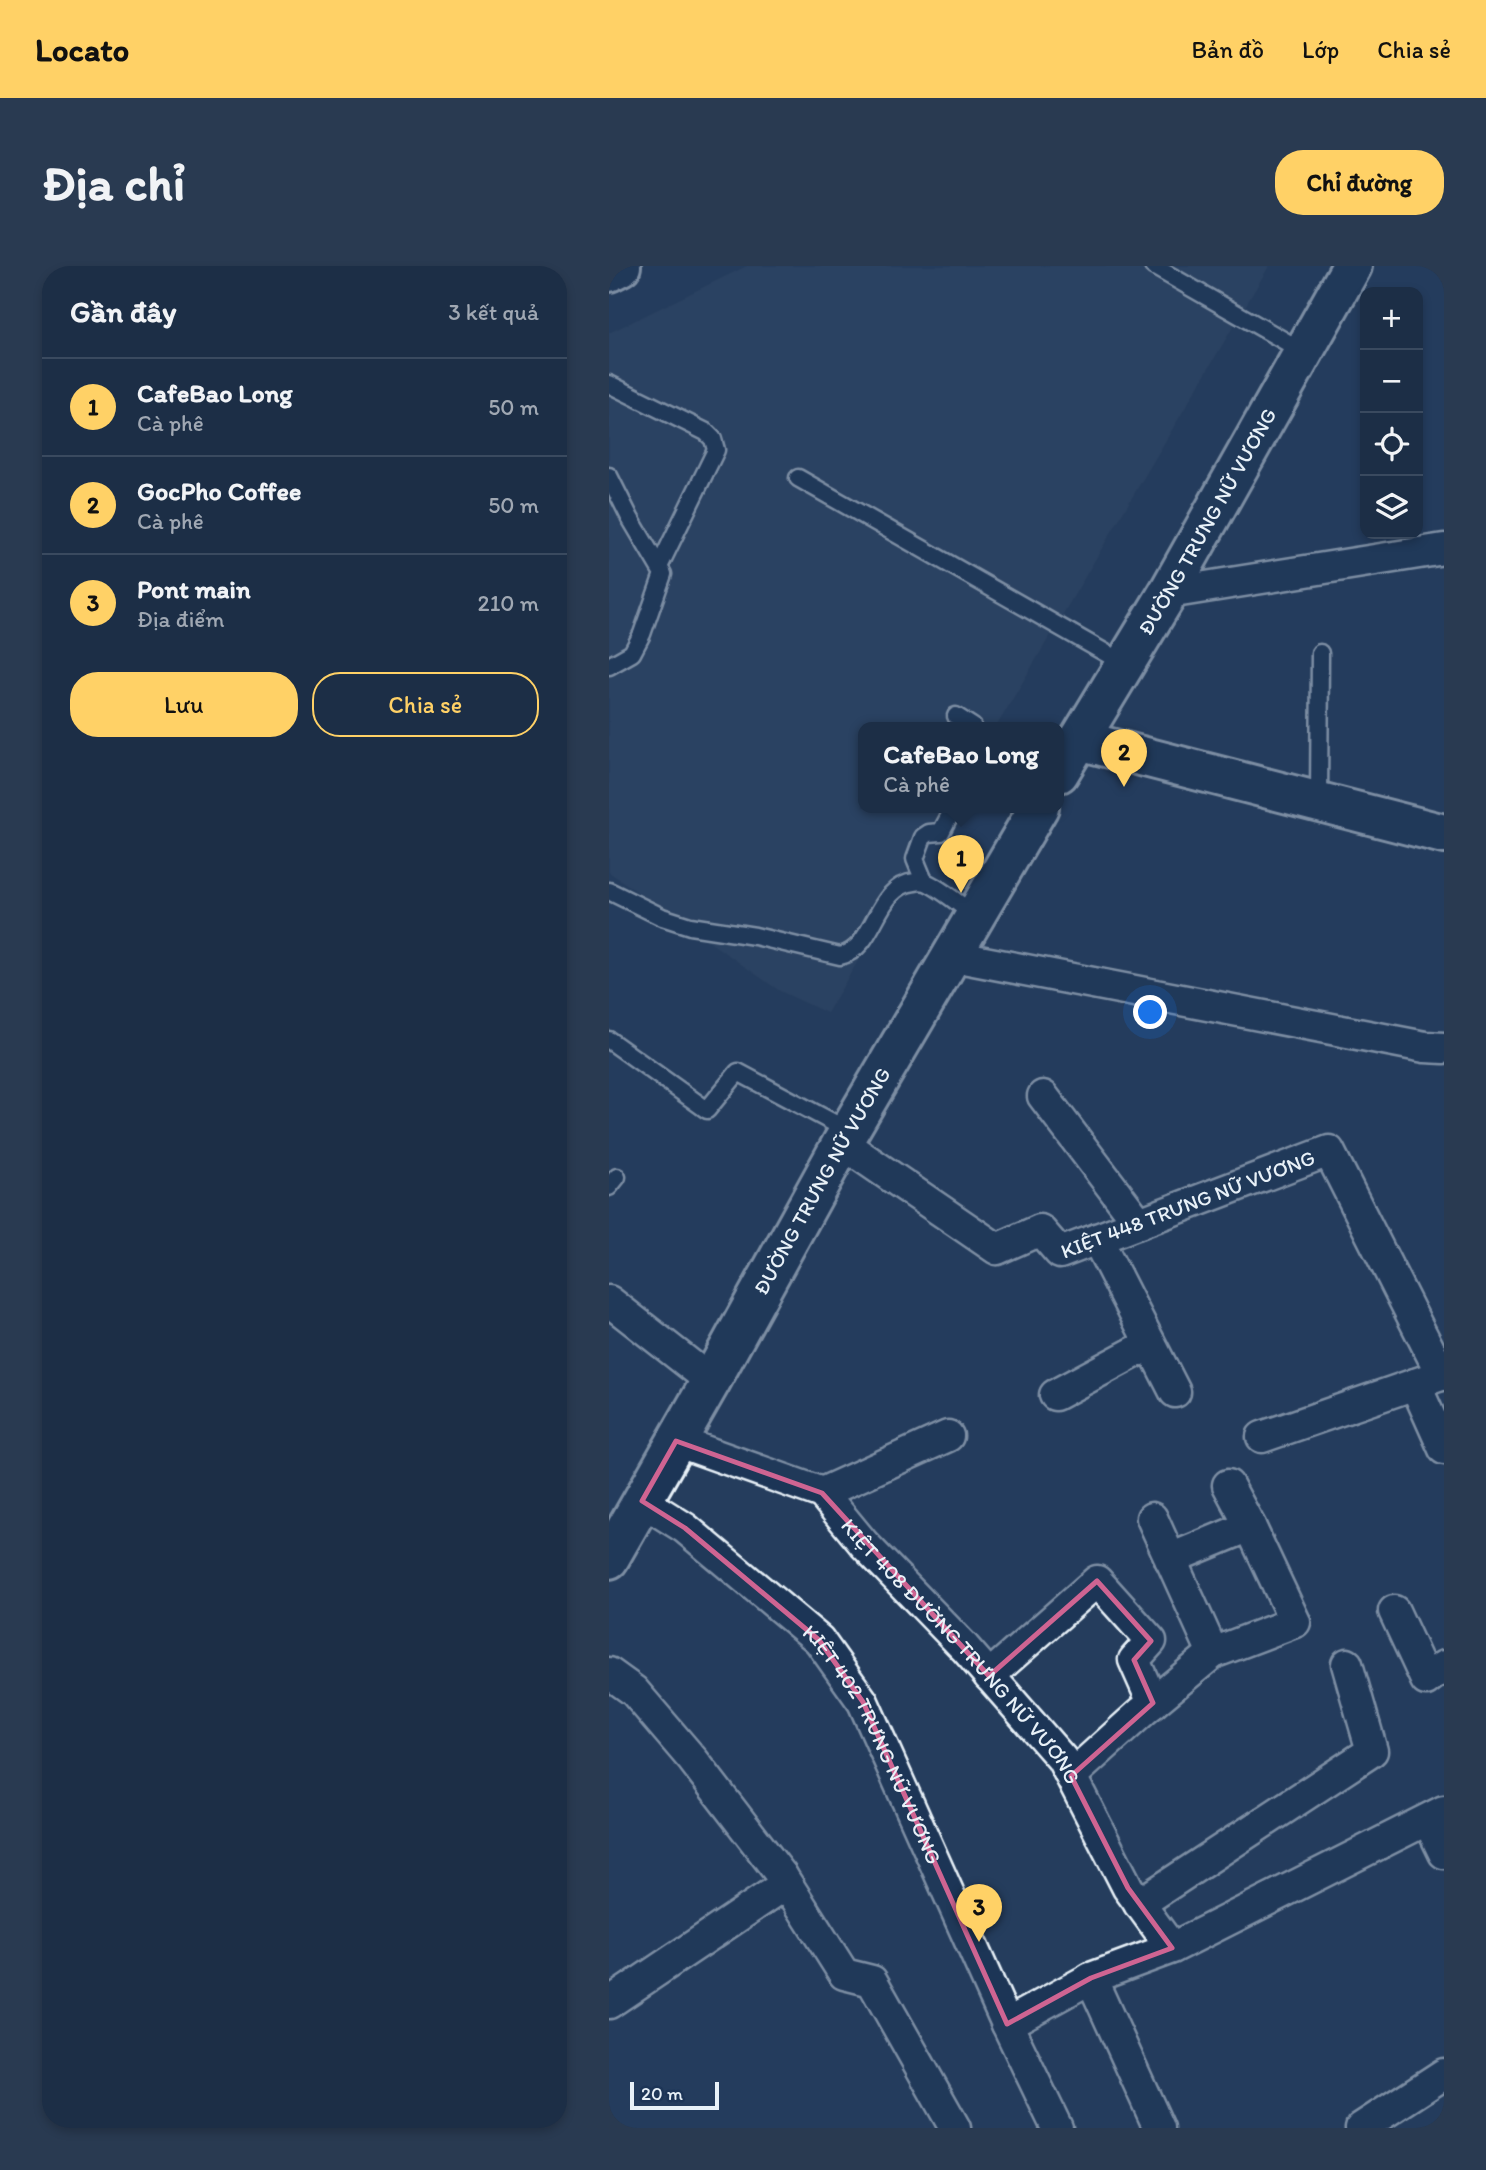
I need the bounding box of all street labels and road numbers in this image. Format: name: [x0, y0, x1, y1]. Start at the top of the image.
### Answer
street label: ĐƯỜNG TRƯNG NỮ VƯƠNG: [1133, 404, 1281, 639]
street label: ĐƯỜNG TRƯNG NỮ VƯƠNG: [748, 1063, 896, 1299]
street label: KIỆT 448 TRƯNG NỮ VƯƠNG: [1057, 1145, 1318, 1264]
street label: KIỆT 408 ĐƯỜNG TRƯNG NỮ VƯƠNG: [836, 1513, 1086, 1788]
street label: KIỆT 402 TRƯNG NỮ VƯƠNG: [798, 1619, 947, 1868]

